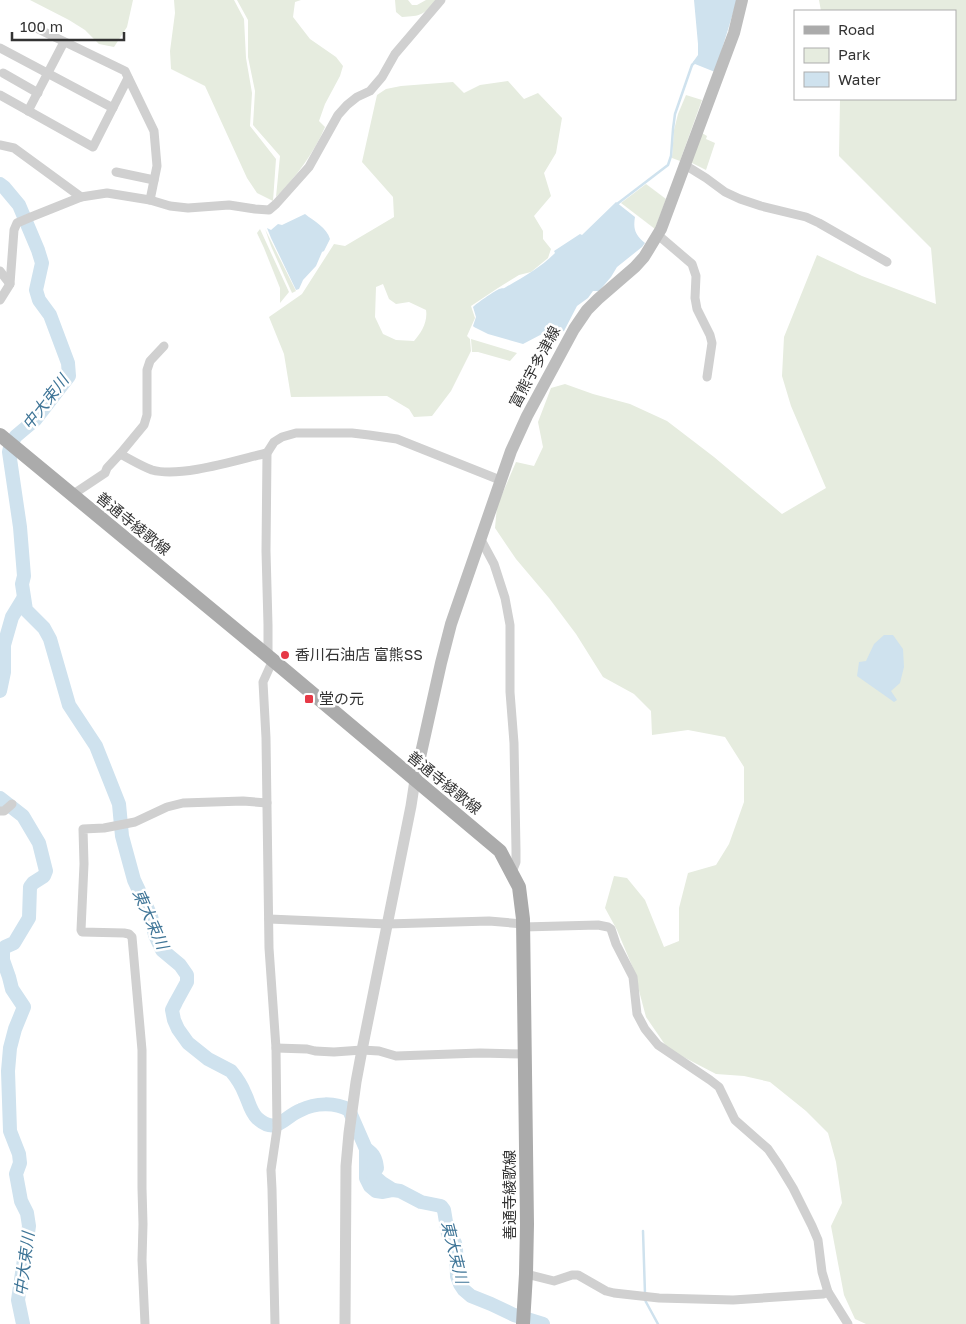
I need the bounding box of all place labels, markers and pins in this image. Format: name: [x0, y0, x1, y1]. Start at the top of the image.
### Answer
place label: 香川石油店 富熊SS: [295, 645, 423, 663]
marker: 香川石油店 富熊SS: [279, 649, 291, 661]
place label: 堂の元: [319, 689, 364, 707]
marker: 堂の元: [303, 693, 315, 705]

